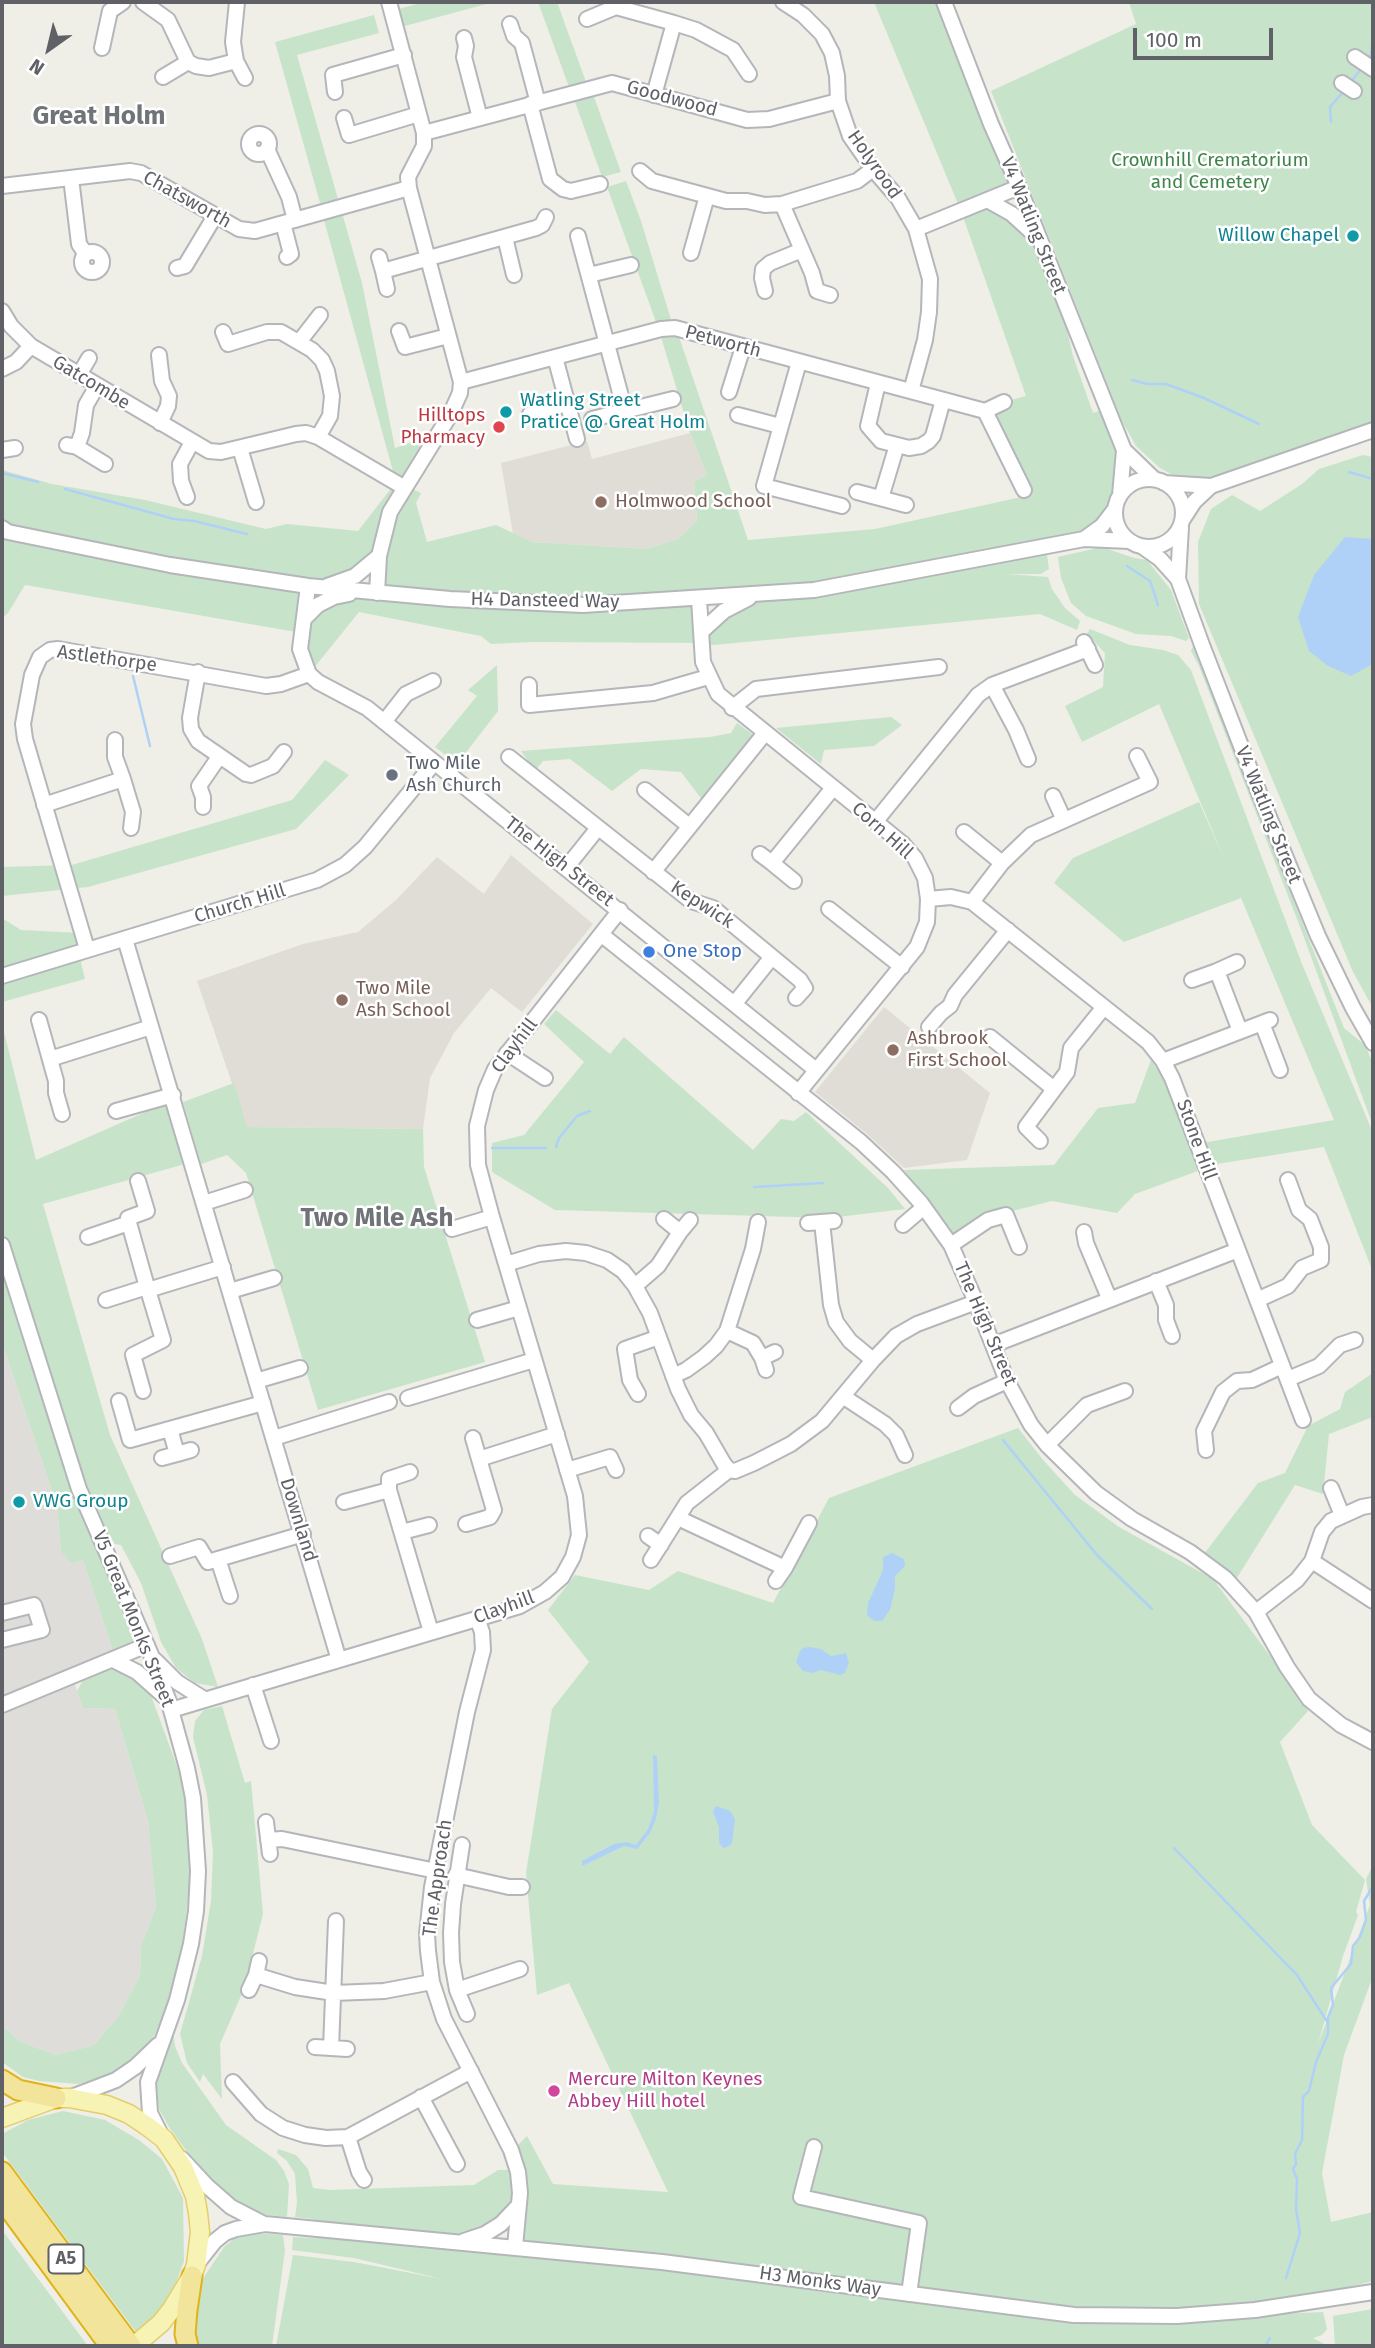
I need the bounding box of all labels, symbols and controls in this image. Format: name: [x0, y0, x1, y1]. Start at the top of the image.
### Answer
north arrow: [14, 14, 84, 84]
scale bar: [1137, 14, 1277, 58]
text: 100 m: [1146, 27, 1202, 53]
text: N: [25, 54, 49, 80]
street label: Goodwood: [624, 76, 720, 122]
district label: Great Holm: [32, 101, 166, 133]
street label: Holyrood: [842, 126, 906, 204]
park label: Crownhill Crematorium and Cemetery: [1111, 150, 1309, 194]
street label: V4 Watling Street: [995, 154, 1071, 298]
street label: Chatsworth: [139, 166, 235, 234]
place label: Willow Chapel: [1218, 225, 1339, 247]
marker: Willow Chapel: [1345, 228, 1361, 244]
street label: Petworth: [683, 321, 763, 363]
street label: Gatcombe: [48, 351, 134, 415]
place label: Watling Street Pratice @ Great Holm: [520, 390, 705, 434]
marker: Watling Street Pratice @ Great Holm: [498, 404, 514, 420]
place label: Hilltops Pharmacy: [400, 405, 485, 449]
marker: Hilltops Pharmacy: [491, 419, 507, 435]
place label: Holmwood School: [615, 491, 771, 513]
marker: Holmwood School: [593, 494, 609, 510]
street label: H4 Dansteed Way: [470, 588, 620, 614]
street label: Astlethorpe: [56, 641, 158, 677]
street label: V4 Watling Street: [1230, 743, 1306, 887]
place label: Two Mile Ash Church: [406, 753, 502, 797]
marker: Two Mile Ash Church: [384, 767, 400, 783]
street label: Corn Hill: [847, 798, 917, 864]
street label: The High Street: [500, 812, 618, 912]
street label: Kepwick: [666, 876, 738, 934]
street label: Church Hill: [192, 879, 288, 929]
place label: One Stop: [663, 941, 742, 963]
marker: One Stop: [641, 944, 657, 960]
place label: Two Mile Ash School: [356, 978, 450, 1022]
marker: Two Mile Ash School: [334, 992, 350, 1008]
street label: Clayhill: [487, 1014, 543, 1078]
place label: Ashbrook First School: [907, 1028, 1007, 1072]
marker: Ashbrook First School: [885, 1042, 901, 1058]
street label: Stone Hill: [1171, 1097, 1221, 1183]
district label: Two Mile Ash: [301, 1203, 453, 1235]
street label: The High Street: [949, 1259, 1021, 1389]
street label: Downland: [274, 1475, 322, 1565]
place label: VWG Group: [33, 1491, 128, 1513]
marker: VWG Group: [11, 1494, 27, 1510]
street label: V5 Great Monks Street: [87, 1527, 179, 1711]
street label: Clayhill: [471, 1587, 537, 1629]
street label: The Approach: [418, 1818, 458, 1938]
place label: Mercure Milton Keynes Abbey Hill hotel: [568, 2069, 762, 2113]
marker: Mercure Milton Keynes Abbey Hill hotel: [546, 2083, 562, 2099]
road number: A5: [48, 2244, 84, 2274]
street label: H3 Monks Way: [758, 2262, 882, 2302]

